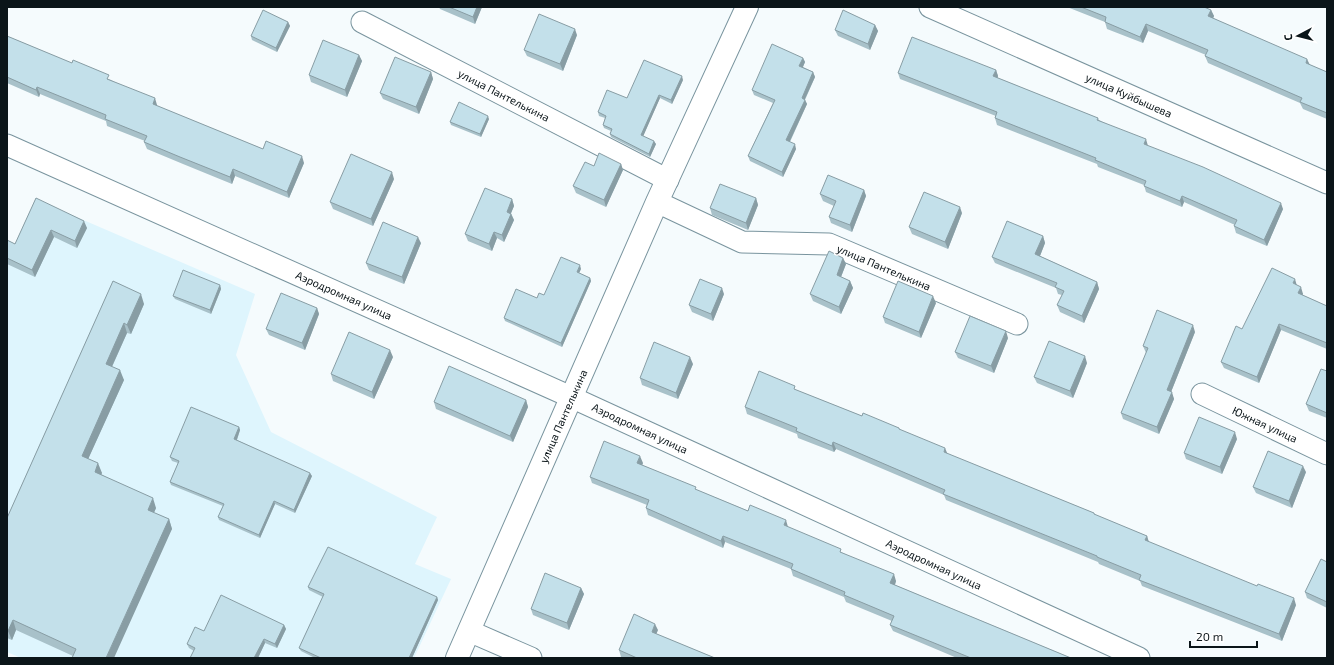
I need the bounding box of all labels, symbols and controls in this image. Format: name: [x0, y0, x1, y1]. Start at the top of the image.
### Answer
north arrow: [1278, 16, 1318, 56]
text: С: [1281, 33, 1294, 41]
street label: улица Пантелькина: [456, 66, 552, 125]
street label: улица Куйбышева: [1083, 70, 1174, 121]
street label: улица Пантелькина: [835, 241, 933, 294]
street label: Аэродромная улица: [293, 268, 394, 323]
street label: улица Пантелькина: [537, 367, 590, 465]
street label: Аэродромная улица: [590, 400, 690, 457]
street label: Южная улица: [1230, 403, 1300, 446]
street label: Аэродромная улица: [884, 536, 984, 593]
scale bar: [1190, 623, 1257, 649]
text: 20 m: [1196, 629, 1223, 643]

